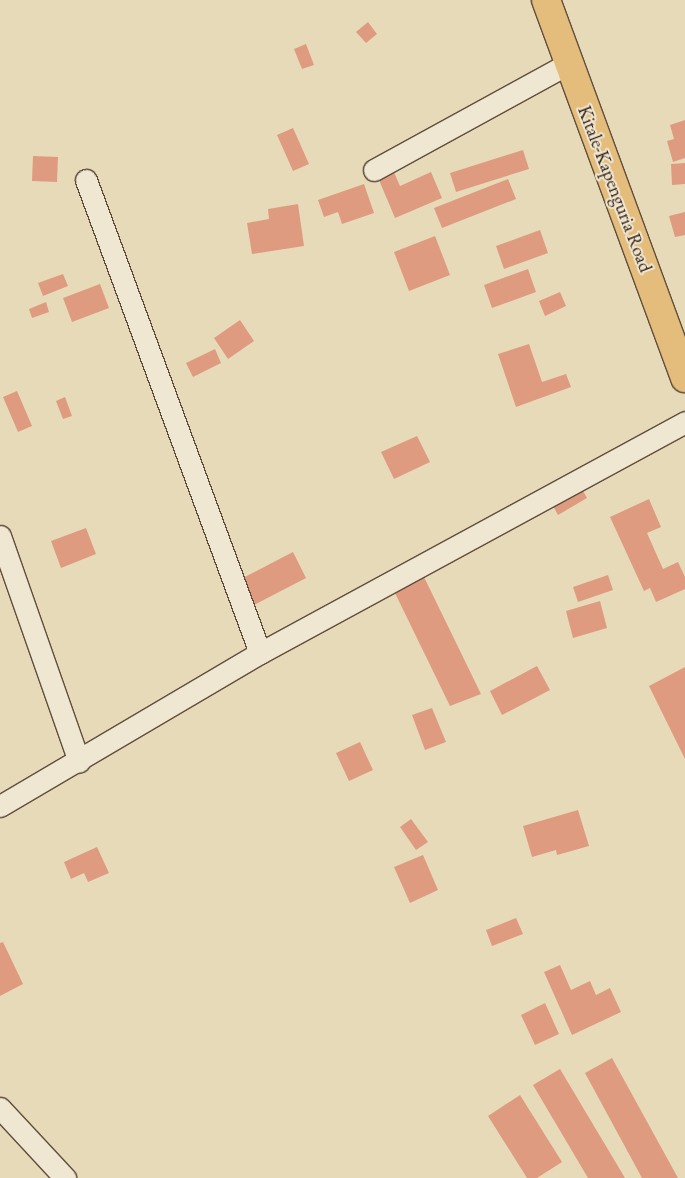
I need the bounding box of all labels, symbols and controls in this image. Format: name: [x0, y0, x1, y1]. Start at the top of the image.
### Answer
street label: Kitale-Kapenguria Road: [573, 102, 657, 276]

